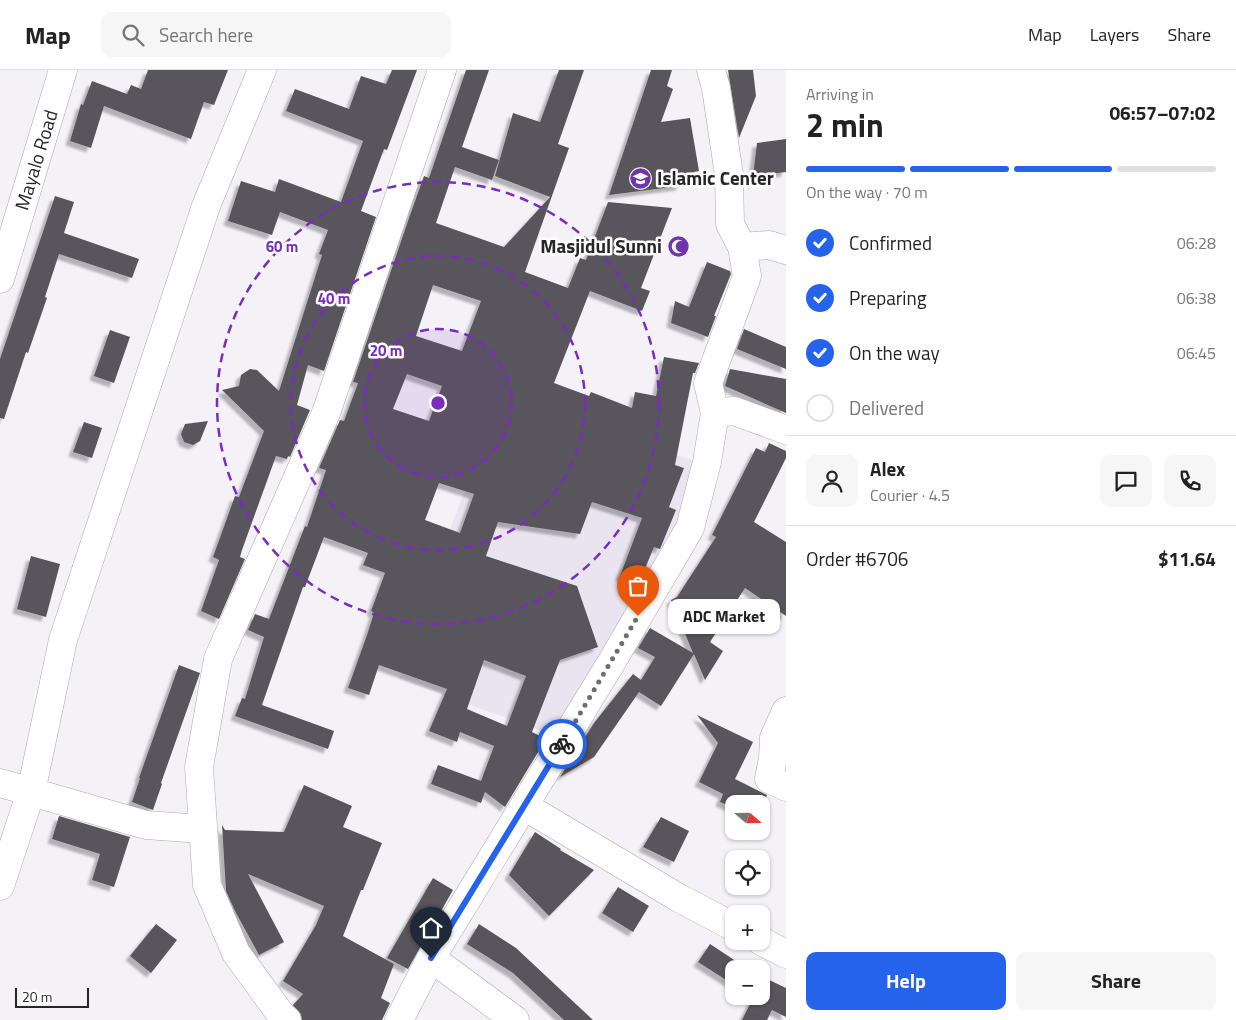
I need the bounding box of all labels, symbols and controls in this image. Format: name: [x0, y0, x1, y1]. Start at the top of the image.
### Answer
search box: [101, 12, 451, 57]
text: Map: [25, 17, 71, 53]
text: Search here: [159, 20, 253, 49]
icon: search: [119, 21, 147, 49]
text: Map: [1028, 21, 1062, 48]
text: Layers: [1090, 21, 1139, 48]
text: Share: [1167, 21, 1211, 48]
text: Arriving in: [806, 82, 874, 106]
text: 06:57–07:02: [1109, 98, 1216, 127]
text: 2 min: [806, 101, 884, 149]
street label: Mayalo Road: [7, 106, 65, 214]
place label: Islamic Center: [657, 163, 774, 192]
school or university icon: Islamic Center: [629, 166, 653, 190]
text: On the way · 70 m: [806, 180, 928, 204]
text: Confirmed: [849, 228, 932, 257]
icon: check: [806, 229, 834, 257]
place label: Masjidul Sunni: [540, 231, 662, 260]
text: 06:28: [1177, 231, 1216, 255]
mosque icon: Masjidul Sunni: [666, 234, 690, 258]
text: 60 m: [266, 235, 298, 258]
text: Preparing: [849, 283, 926, 312]
icon: check: [806, 284, 834, 312]
text: 06:38: [1177, 286, 1216, 310]
text: 40 m: [318, 287, 350, 310]
text: On the way: [849, 338, 940, 367]
text: 20 m: [370, 339, 402, 362]
icon: check: [806, 339, 834, 367]
text: 06:45: [1177, 341, 1216, 365]
text: Delivered: [849, 393, 924, 422]
centre of rings: [429, 394, 447, 412]
text: Alex: [870, 454, 905, 483]
button: person: [806, 455, 858, 507]
button: chat: [1100, 455, 1152, 507]
button: phone: [1164, 455, 1216, 507]
text: Courier · 4.5: [870, 483, 950, 507]
text: Order #6706: [806, 544, 908, 573]
text: $11.64: [1158, 544, 1216, 573]
pin: [617, 565, 659, 616]
icon: bag: [624, 572, 652, 600]
callout: ADC Market: [668, 598, 780, 634]
text: ADC Market: [683, 604, 765, 628]
courier: [537, 719, 587, 769]
icon: bike: [548, 730, 576, 758]
north arrow: [725, 795, 770, 840]
map controls: [725, 795, 770, 1005]
button: locate: [725, 850, 770, 895]
button: +: [725, 905, 770, 950]
pin: [410, 907, 452, 958]
icon: home: [417, 914, 445, 942]
button: Help: [806, 952, 1006, 1010]
button: Share: [1016, 952, 1216, 1010]
button: −: [725, 960, 770, 1005]
scale bar: [15, 985, 89, 1008]
text: 20 m: [22, 986, 52, 1007]

